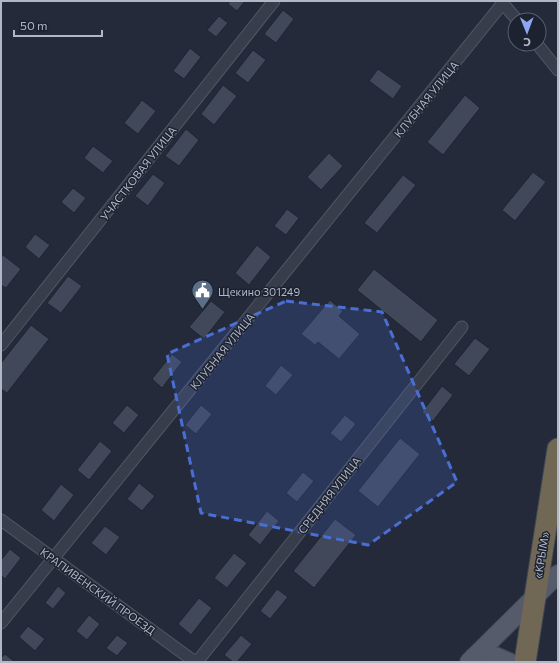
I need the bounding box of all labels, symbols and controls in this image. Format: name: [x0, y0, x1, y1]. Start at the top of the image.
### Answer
scale bar: [14, 12, 102, 38]
north arrow: [507, 12, 547, 52]
text: 50 m: [20, 18, 48, 32]
text: С: [523, 36, 531, 49]
street label: КЛУБНАЯ УЛИЦА: [391, 58, 461, 140]
street label: УЧАСТКОВАЯ УЛИЦА: [97, 123, 179, 223]
public building icon: Щекино 301249: [190, 278, 216, 311]
place label: Щекино 301249: [218, 285, 300, 298]
street label: КЛУБНАЯ УЛИЦА: [187, 310, 257, 392]
street label: СРЕДНЯЯ УЛИЦА: [295, 454, 363, 536]
street label: «КРЫМ»: [531, 531, 551, 579]
street label: КРАПИВЕНСКИЙ ПРОЕЗД: [38, 544, 159, 637]

